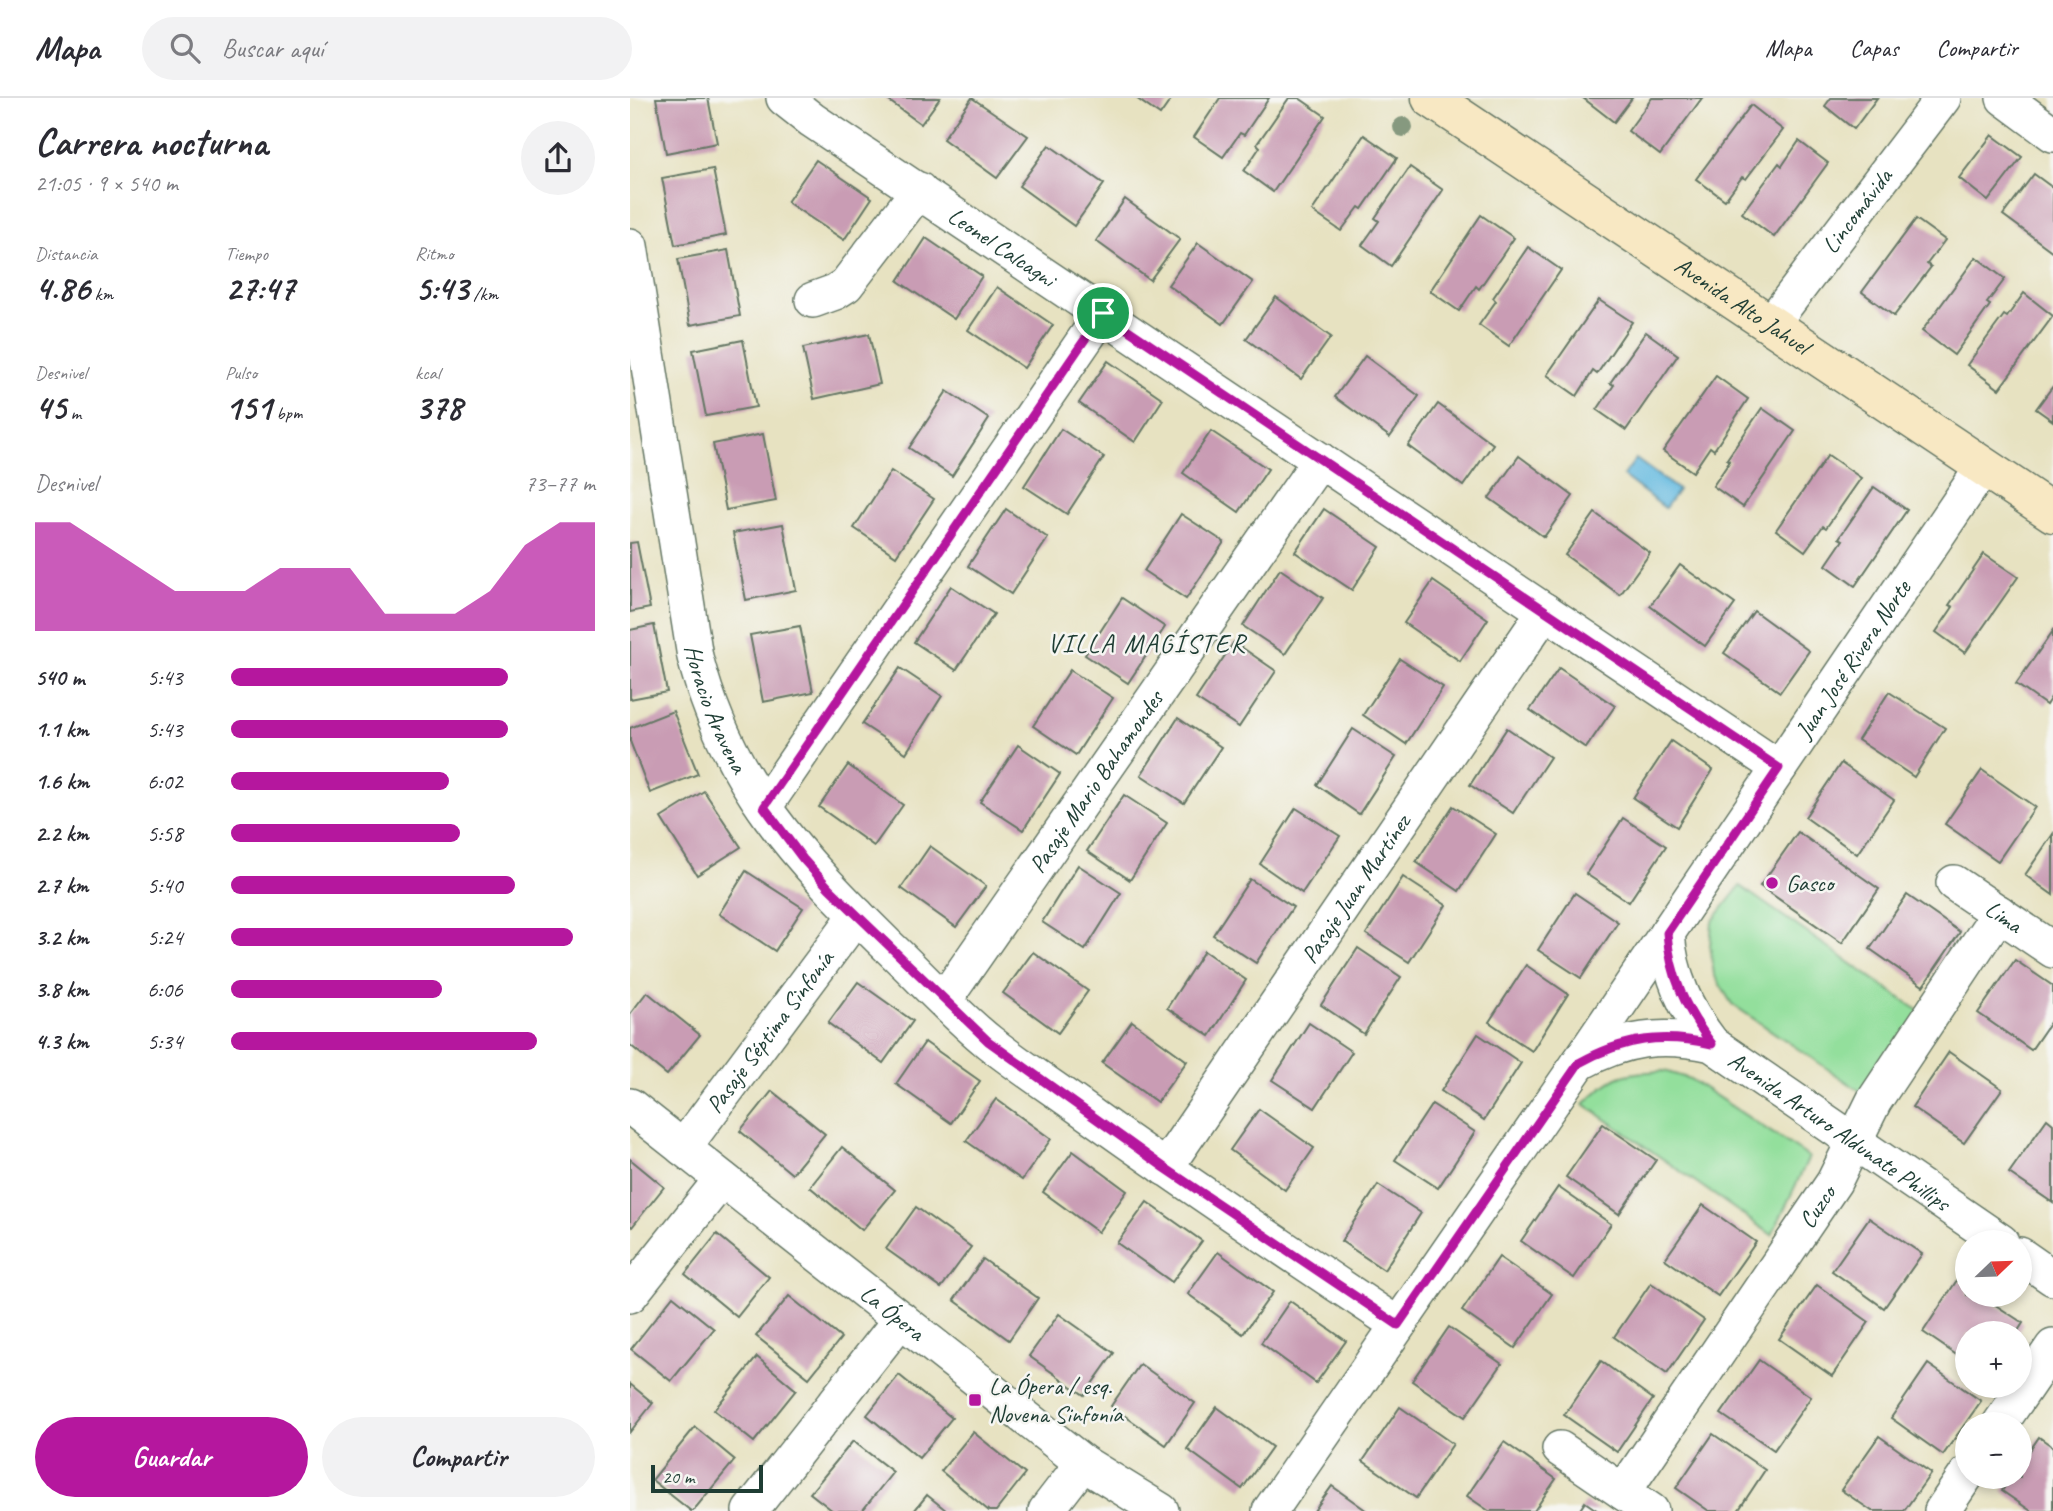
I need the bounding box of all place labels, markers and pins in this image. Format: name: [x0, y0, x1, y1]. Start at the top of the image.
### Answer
pin: [1073, 283, 1133, 343]
place label: Gasco: [1786, 868, 1836, 898]
marker: Gasco: [1764, 875, 1780, 891]
place label: La Ópera / esq. Novena Sinfonía: [989, 1371, 1124, 1429]
marker: La Ópera / esq. Novena Sinfonía: [967, 1392, 983, 1408]

